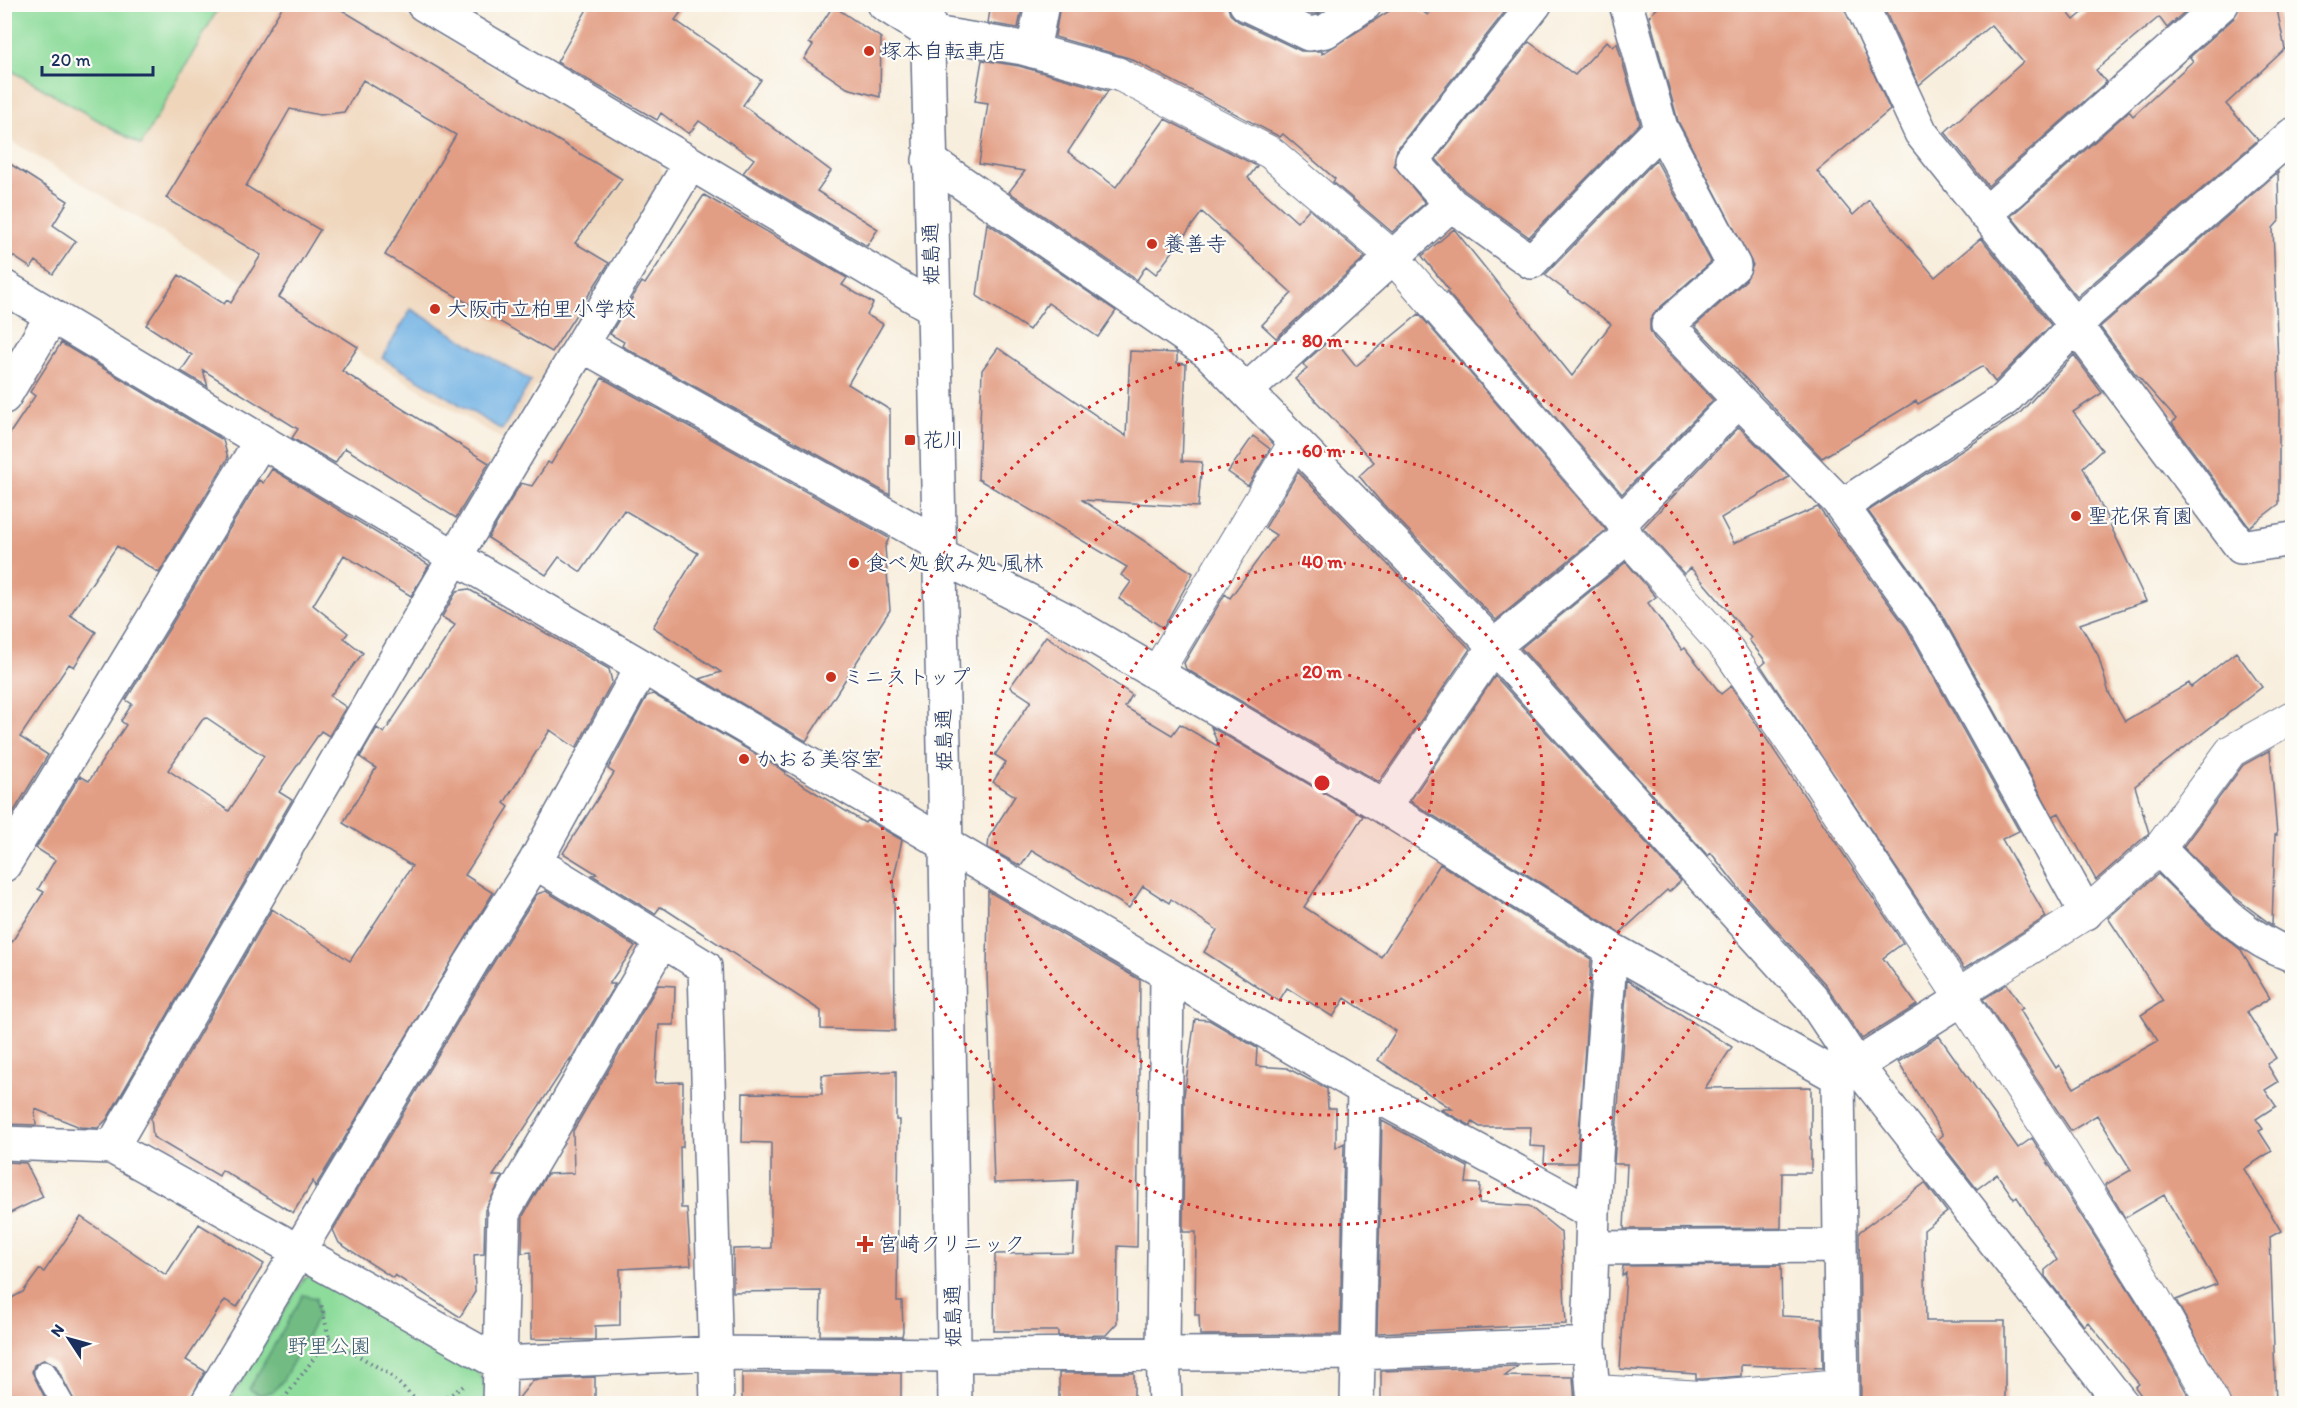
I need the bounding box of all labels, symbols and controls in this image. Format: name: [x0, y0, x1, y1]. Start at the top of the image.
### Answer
place label: 塚本自転車店: [881, 38, 1007, 63]
scale bar: [42, 39, 153, 77]
marker: 塚本自転車店: [862, 44, 876, 58]
text: 20 m: [51, 49, 91, 71]
street label: 姫島通: [917, 222, 944, 286]
place label: 養善寺: [1164, 231, 1227, 256]
marker: 養善寺: [1145, 237, 1159, 251]
place label: 大阪市立柏里小学校: [447, 296, 636, 321]
marker: 大阪市立柏里小学校: [428, 302, 442, 316]
text: 80 m: [1302, 330, 1343, 352]
place label: 花川: [922, 427, 964, 452]
marker: 花川: [903, 433, 917, 447]
text: 60 m: [1302, 440, 1343, 462]
place label: 聖花保育園: [2088, 503, 2193, 528]
marker: 聖花保育園: [2069, 509, 2083, 523]
place label: 食べ処 飲み処 風林: [866, 550, 1043, 575]
text: 40 m: [1301, 551, 1343, 573]
marker: 食べ処 飲み処 風林: [847, 556, 861, 570]
text: 20 m: [1302, 661, 1343, 683]
place label: ミニストップ: [843, 664, 971, 689]
marker: ミニストップ: [824, 670, 838, 684]
street label: 姫島通: [930, 708, 957, 772]
place label: かおる美容室: [756, 746, 882, 771]
marker: かおる美容室: [737, 752, 751, 766]
centre of rings: [1312, 773, 1332, 793]
place label: 宮崎クリニック: [878, 1231, 1025, 1256]
marker: 宮崎クリニック: [856, 1235, 874, 1253]
street label: 姫島通: [939, 1284, 966, 1348]
north arrow: [39, 1309, 99, 1369]
text: N: [46, 1321, 68, 1340]
park label: 野里公園: [287, 1333, 371, 1358]

